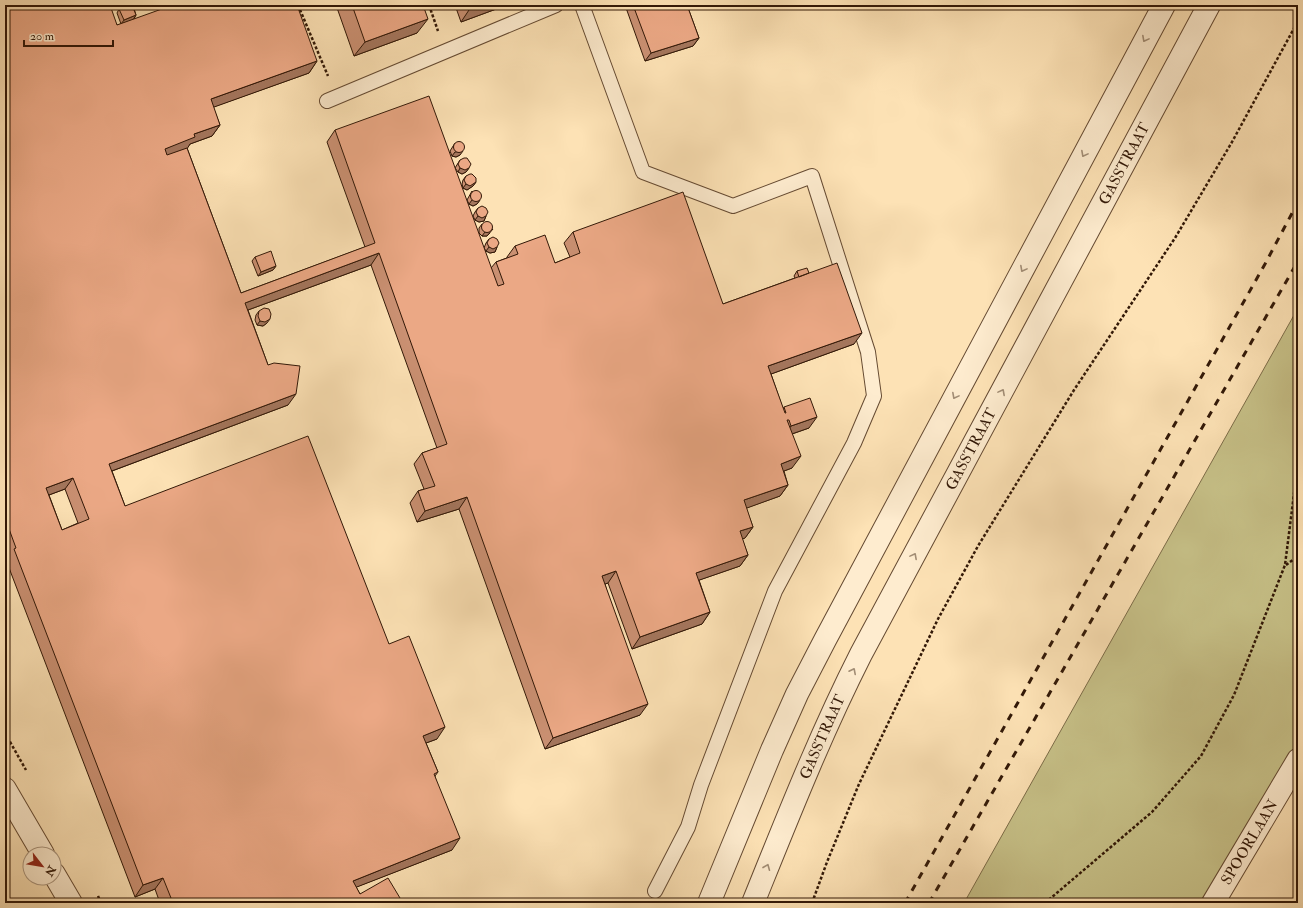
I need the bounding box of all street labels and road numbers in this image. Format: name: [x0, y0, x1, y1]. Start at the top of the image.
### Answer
street label: GASSTRAAT: [1095, 119, 1154, 208]
street label: GASSTRAAT: [942, 405, 1001, 494]
street label: GASSTRAAT: [796, 692, 850, 782]
street label: SPOORLAAN: [1217, 796, 1283, 888]

